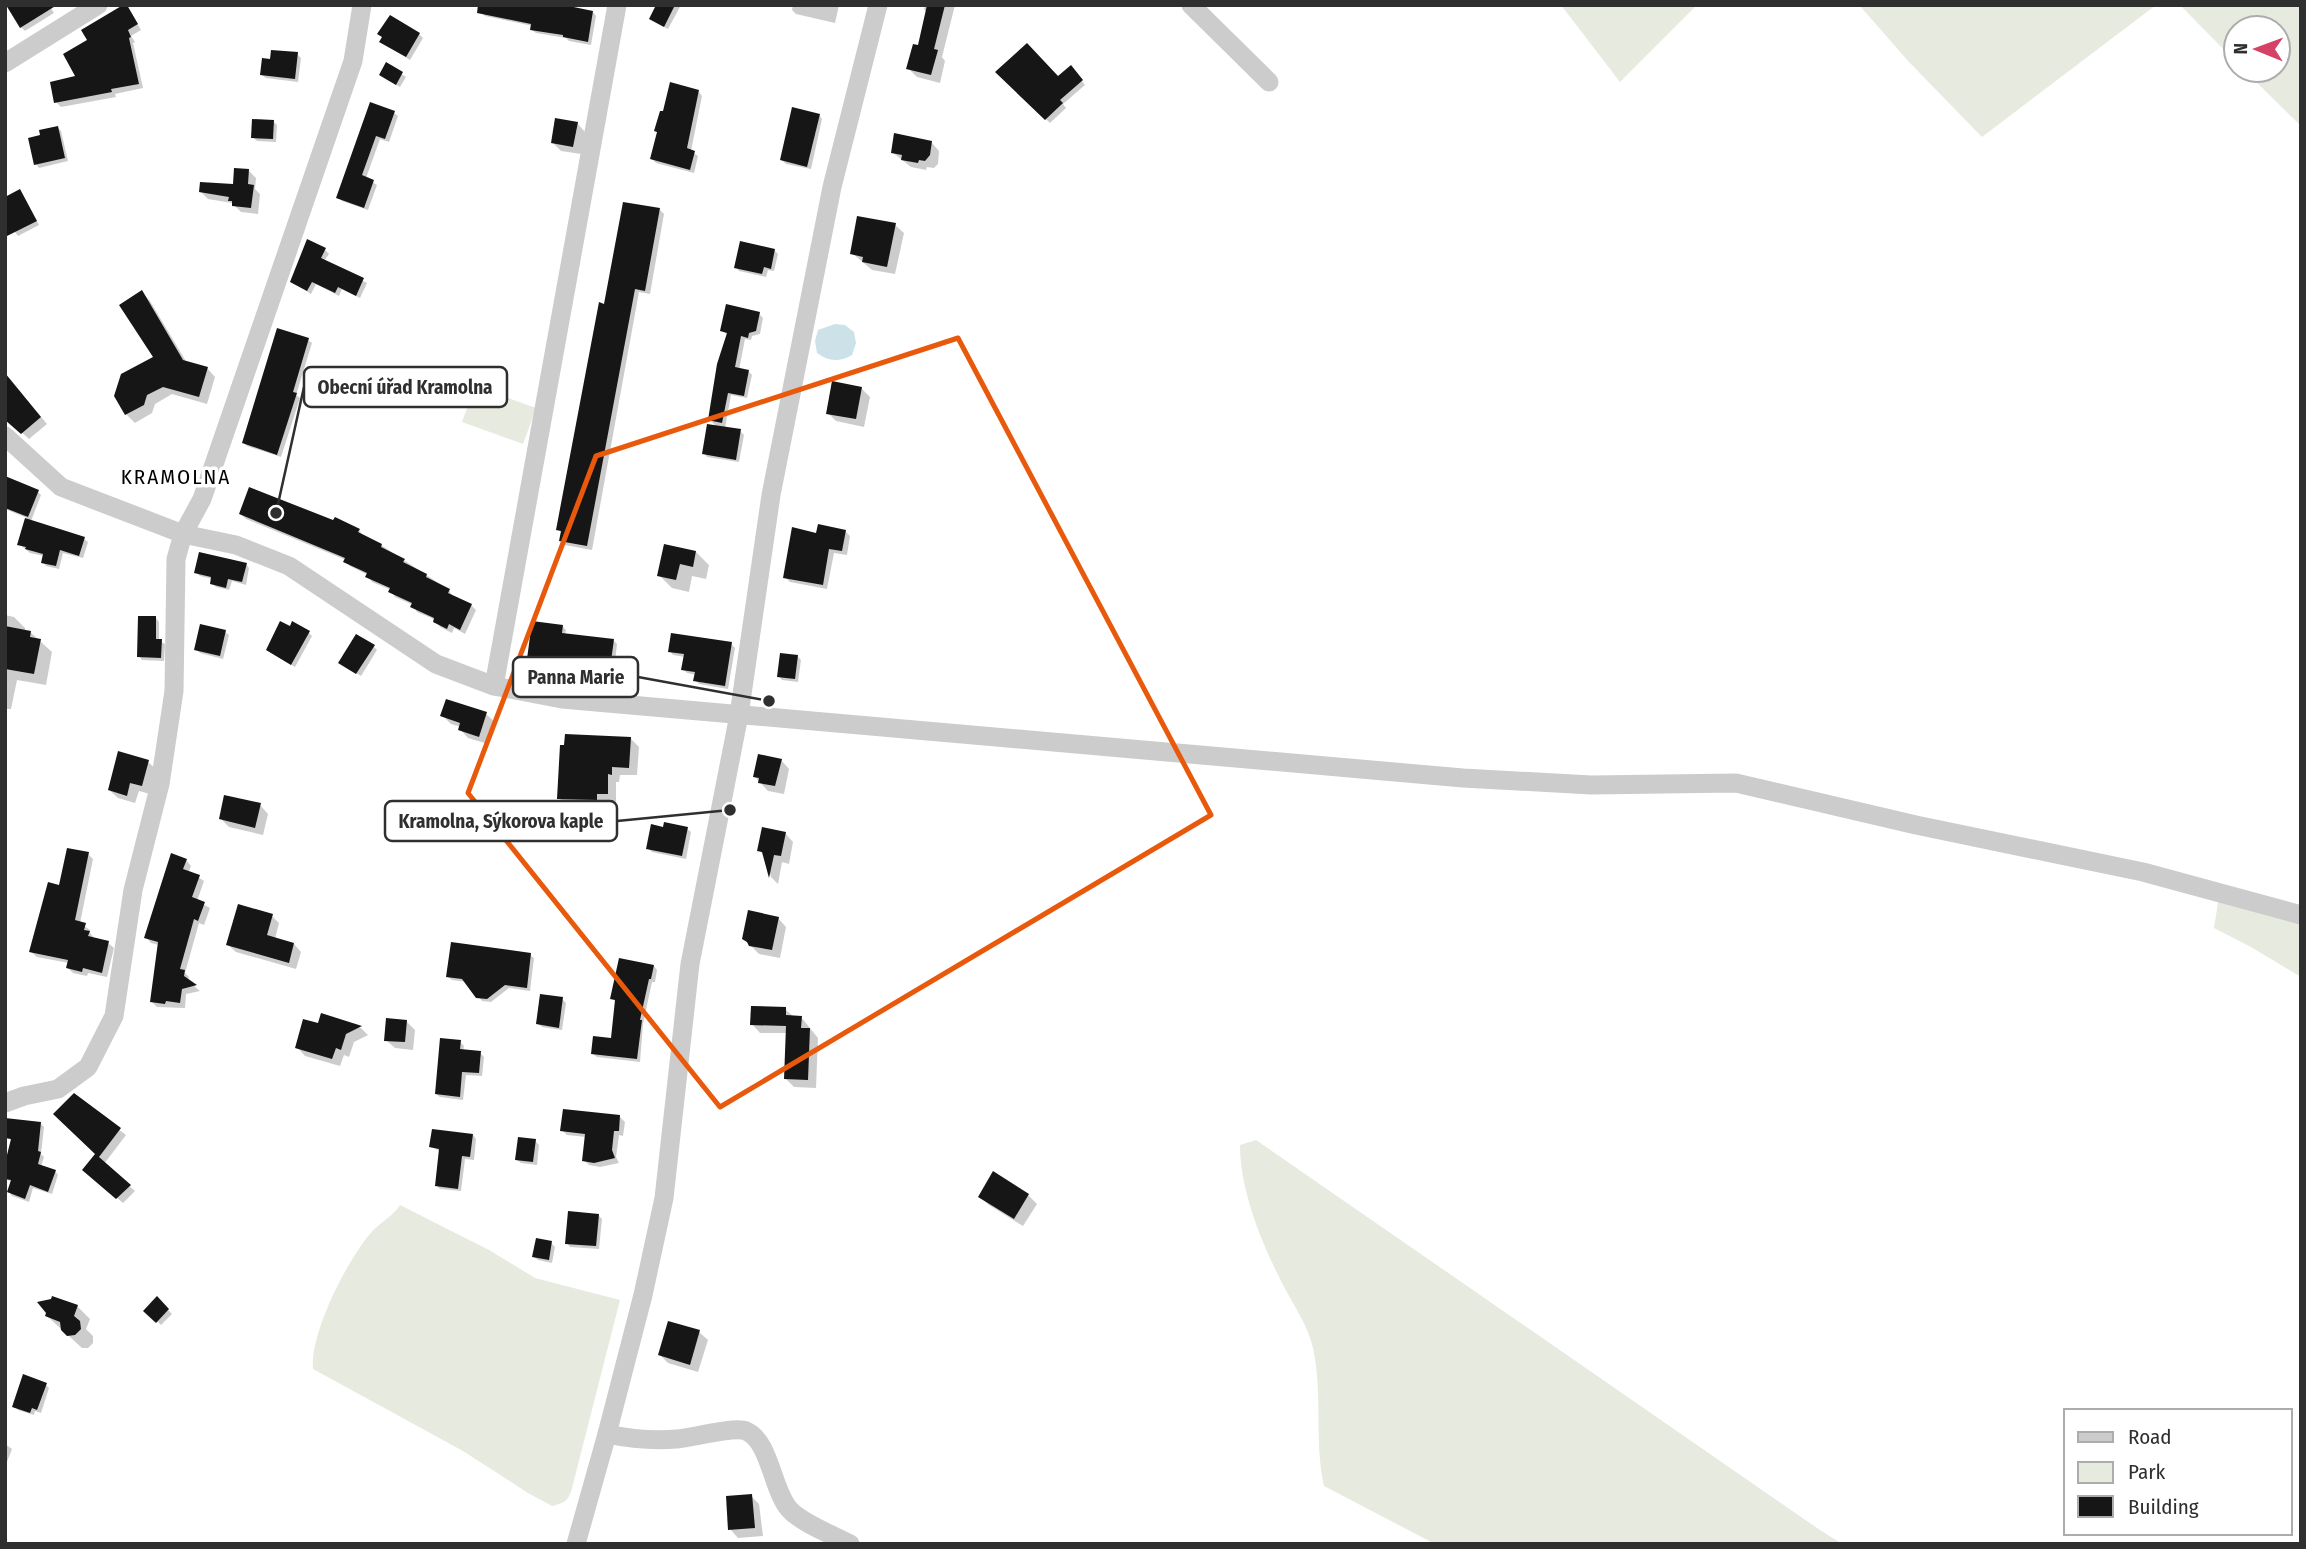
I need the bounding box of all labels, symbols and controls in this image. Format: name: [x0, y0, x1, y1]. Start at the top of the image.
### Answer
north arrow: [2222, 14, 2292, 84]
text: N: [2229, 43, 2252, 55]
callout: Obecní úřad Kramolna: [304, 367, 507, 407]
text: Obecní úřad Kramolna: [317, 376, 493, 399]
district label: KRAMOLNA: [121, 464, 231, 490]
callout: Panna Marie: [513, 657, 638, 697]
text: Panna Marie: [528, 666, 625, 689]
callout: Kramolna, Sýkorova kaple: [385, 801, 617, 841]
text: Kramolna, Sýkorova kaple: [399, 810, 604, 833]
legend: [2064, 1409, 2292, 1535]
text: Road: [2128, 1424, 2172, 1450]
text: Park: [2128, 1459, 2166, 1485]
text: Building: [2128, 1494, 2199, 1520]

